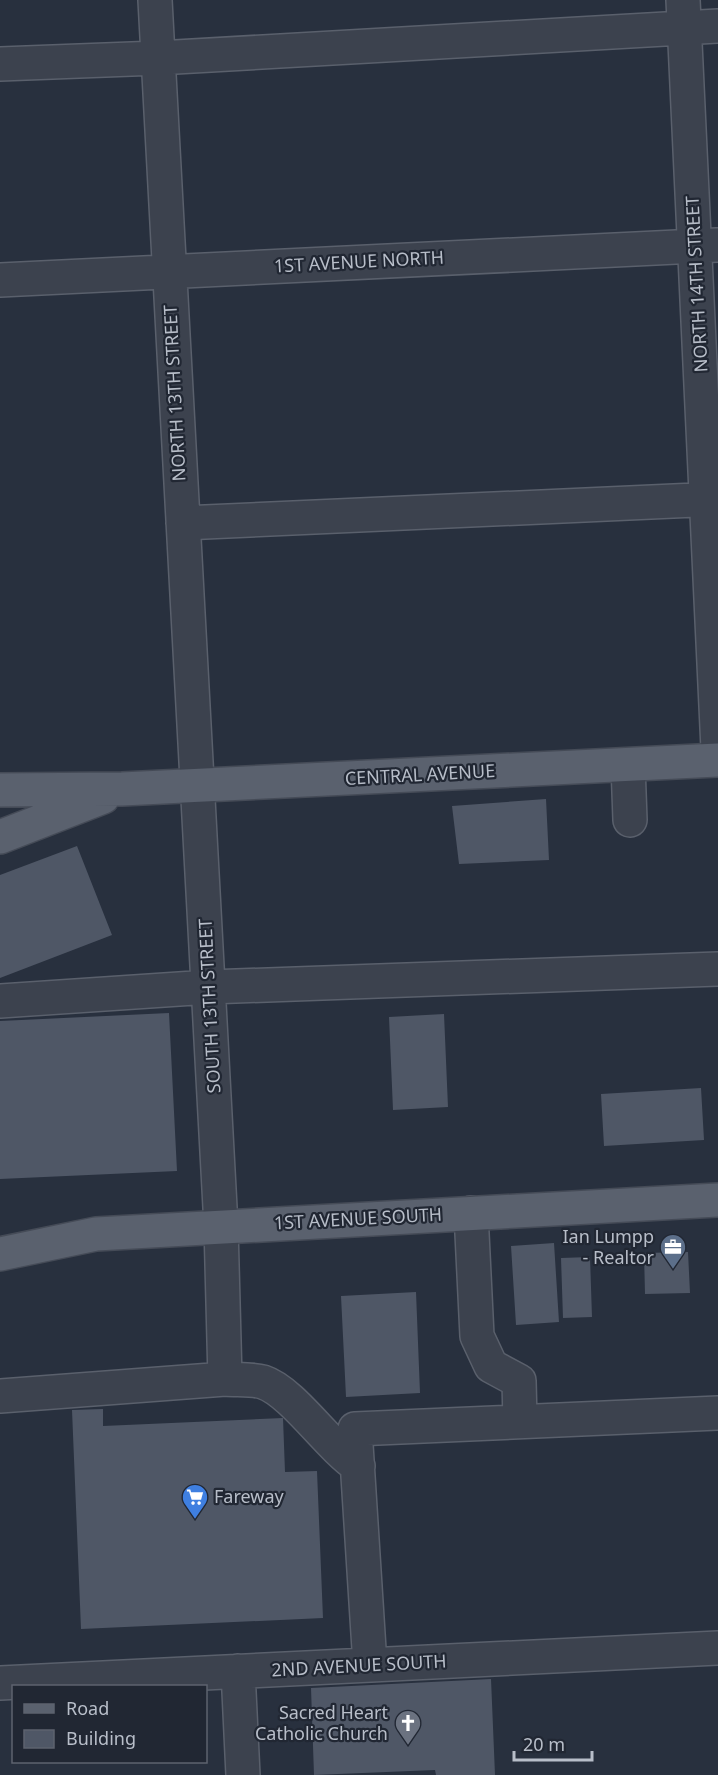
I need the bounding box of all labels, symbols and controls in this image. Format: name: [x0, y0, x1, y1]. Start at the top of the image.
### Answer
street label: NORTH 14TH STREET: [679, 195, 713, 373]
street label: 1ST AVENUE NORTH: [273, 245, 445, 277]
street label: NORTH 13TH STREET: [157, 304, 191, 482]
street label: CENTRAL AVENUE: [344, 758, 496, 790]
street label: SOUTH 13TH STREET: [192, 918, 226, 1094]
street label: 1ST AVENUE SOUTH: [273, 1202, 443, 1234]
place label: Ian Lumpp - Realtor: [562, 1224, 655, 1269]
office icon: Ian Lumpp - Realtor: [658, 1232, 688, 1270]
supermarket icon: Fareway: [180, 1482, 210, 1520]
place label: Fareway: [214, 1484, 285, 1508]
street label: 2ND AVENUE SOUTH: [271, 1648, 447, 1682]
legend: [12, 1685, 207, 1763]
text: Road: [66, 1696, 109, 1720]
place label: Sacred Heart Catholic Church: [255, 1700, 388, 1745]
church icon: Sacred Heart Catholic Church: [393, 1708, 423, 1746]
scale bar: [514, 1724, 592, 1762]
text: Building: [66, 1726, 136, 1750]
text: 20 m: [523, 1732, 565, 1756]

